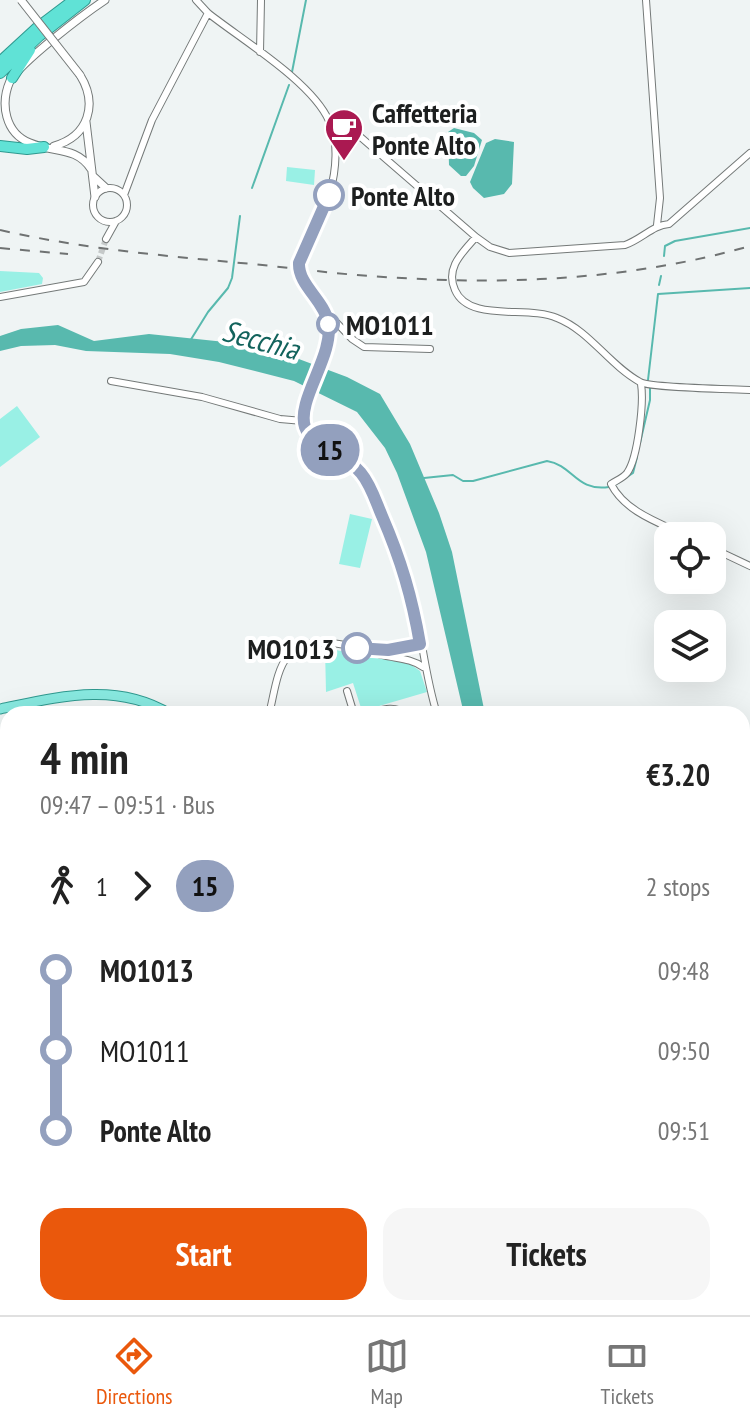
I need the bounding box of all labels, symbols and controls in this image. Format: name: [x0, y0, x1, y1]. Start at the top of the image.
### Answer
place label: Caffetteria Ponte Alto: [372, 94, 477, 163]
cafe icon: Caffetteria Ponte Alto: [323, 107, 365, 162]
place label: Ponte Alto: [351, 177, 455, 214]
marker: Ponte Alto: [314, 180, 344, 210]
place label: MO1011: [346, 306, 434, 343]
water label: Secchia: [218, 310, 305, 368]
marker: MO1011: [317, 313, 339, 335]
line badge: 15: [294, 424, 366, 476]
text: 15: [317, 431, 343, 468]
map controls: [654, 522, 726, 682]
button: locate: [654, 522, 726, 594]
button: layers: [654, 610, 726, 682]
place label: MO1013: [247, 630, 335, 667]
marker: MO1013: [342, 633, 372, 663]
text: 4 min: [40, 729, 129, 786]
text: €3.20: [646, 755, 710, 794]
text: 09:47 – 09:51 · Bus: [40, 788, 215, 821]
icon: walk: [40, 864, 84, 908]
icon: forward: [120, 864, 164, 908]
text: 15: [192, 867, 218, 904]
text: 1: [96, 870, 108, 903]
text: 2 stops: [646, 870, 710, 903]
text: MO1013: [100, 951, 194, 990]
text: 09:48: [658, 954, 710, 987]
text: MO1011: [100, 1031, 190, 1070]
text: 09:50: [658, 1034, 710, 1067]
text: Ponte Alto: [100, 1111, 211, 1150]
text: 09:51: [658, 1114, 710, 1147]
button: Start: [40, 1208, 367, 1300]
button: Tickets: [383, 1208, 710, 1300]
tab: Directions: [96, 1334, 173, 1410]
tab: Map: [365, 1334, 409, 1410]
tab: Tickets: [601, 1334, 654, 1410]

